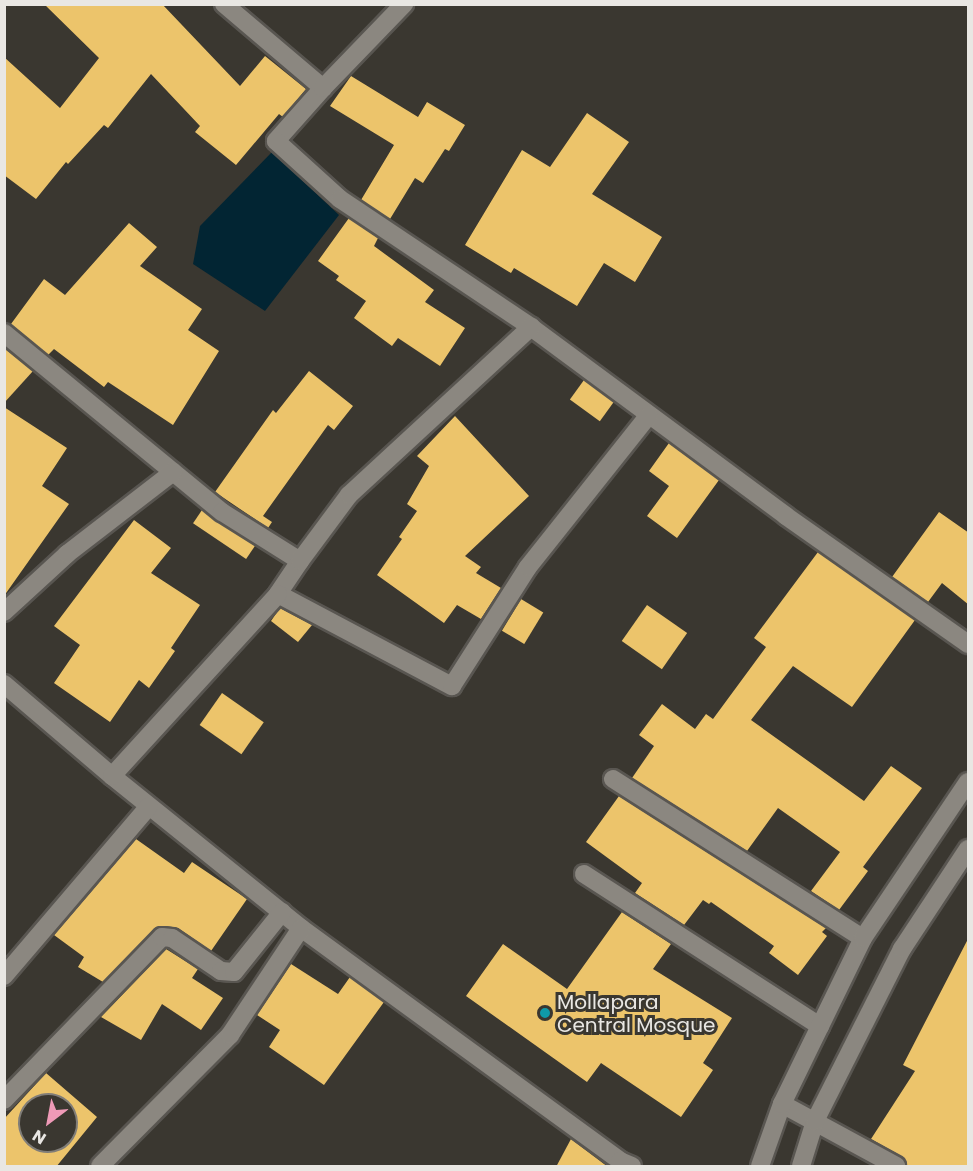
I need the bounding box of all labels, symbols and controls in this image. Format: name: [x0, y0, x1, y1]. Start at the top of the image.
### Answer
place label: Mollapara Central Mosque: [557, 990, 715, 1037]
marker: Mollapara Central Mosque: [538, 1006, 552, 1020]
north arrow: [18, 1093, 78, 1153]
text: N: [28, 1124, 50, 1150]

